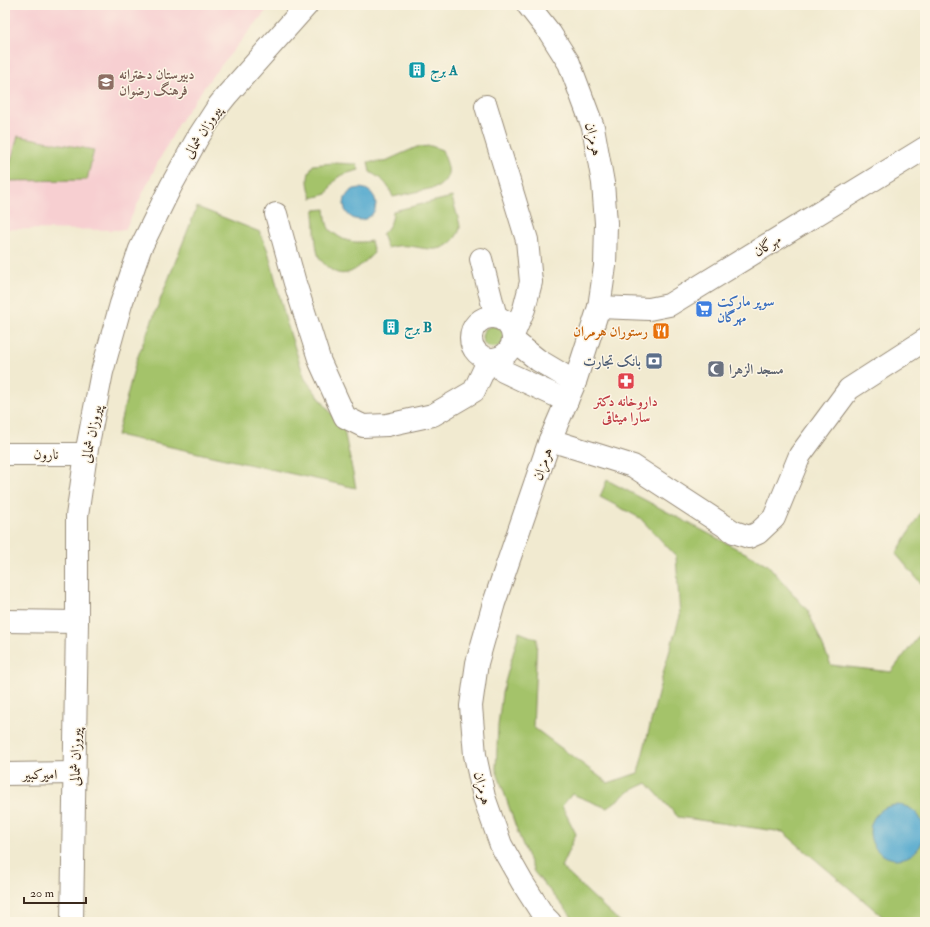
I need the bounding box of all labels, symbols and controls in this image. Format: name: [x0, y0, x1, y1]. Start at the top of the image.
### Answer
building icon: برج A: [407, 60, 427, 80]
place label: برج A: [430, 62, 458, 83]
place label: دبیرستان دخترانه فرهنگ رضوان: [119, 66, 195, 100]
school or university icon: دبیرستان دخترانه فرهنگ رضوان: [96, 72, 116, 92]
street label: پیروزان شمالی: [180, 102, 228, 163]
street label: هرمزان: [580, 121, 606, 158]
street label: مهرگان: [750, 231, 785, 261]
place label: سوپر مارکت مهرگان: [717, 293, 774, 327]
supermarket icon: سوپر مارکت مهرگان: [694, 299, 714, 319]
building icon: برج B: [381, 317, 401, 337]
place label: برج B: [404, 319, 432, 340]
restaurant icon: رستوران هرمران: [651, 321, 671, 341]
place label: رستوران هرمران: [573, 323, 648, 341]
bank icon: بانک تجارت: [644, 351, 664, 371]
place label: بانک تجارت: [583, 353, 641, 370]
mosque icon: مسجد الزهرا: [706, 359, 726, 379]
place label: مسجد الزهرا: [729, 361, 784, 379]
pharmacy icon: داروخانه دکتر سارا میثاقی: [616, 371, 636, 391]
place label: داروخانه دکتر سارا میثاقی: [592, 393, 658, 426]
street label: پیروزان شمالی: [78, 402, 108, 465]
street label: هرمزان: [529, 445, 557, 483]
street label: نارون: [33, 446, 59, 463]
street label: پیروزان شمالی: [66, 726, 87, 786]
street label: امیرکبیر: [21, 766, 57, 783]
street label: هرمزان: [469, 770, 495, 807]
scale bar: [24, 879, 86, 905]
text: 20 m: [30, 886, 55, 901]

